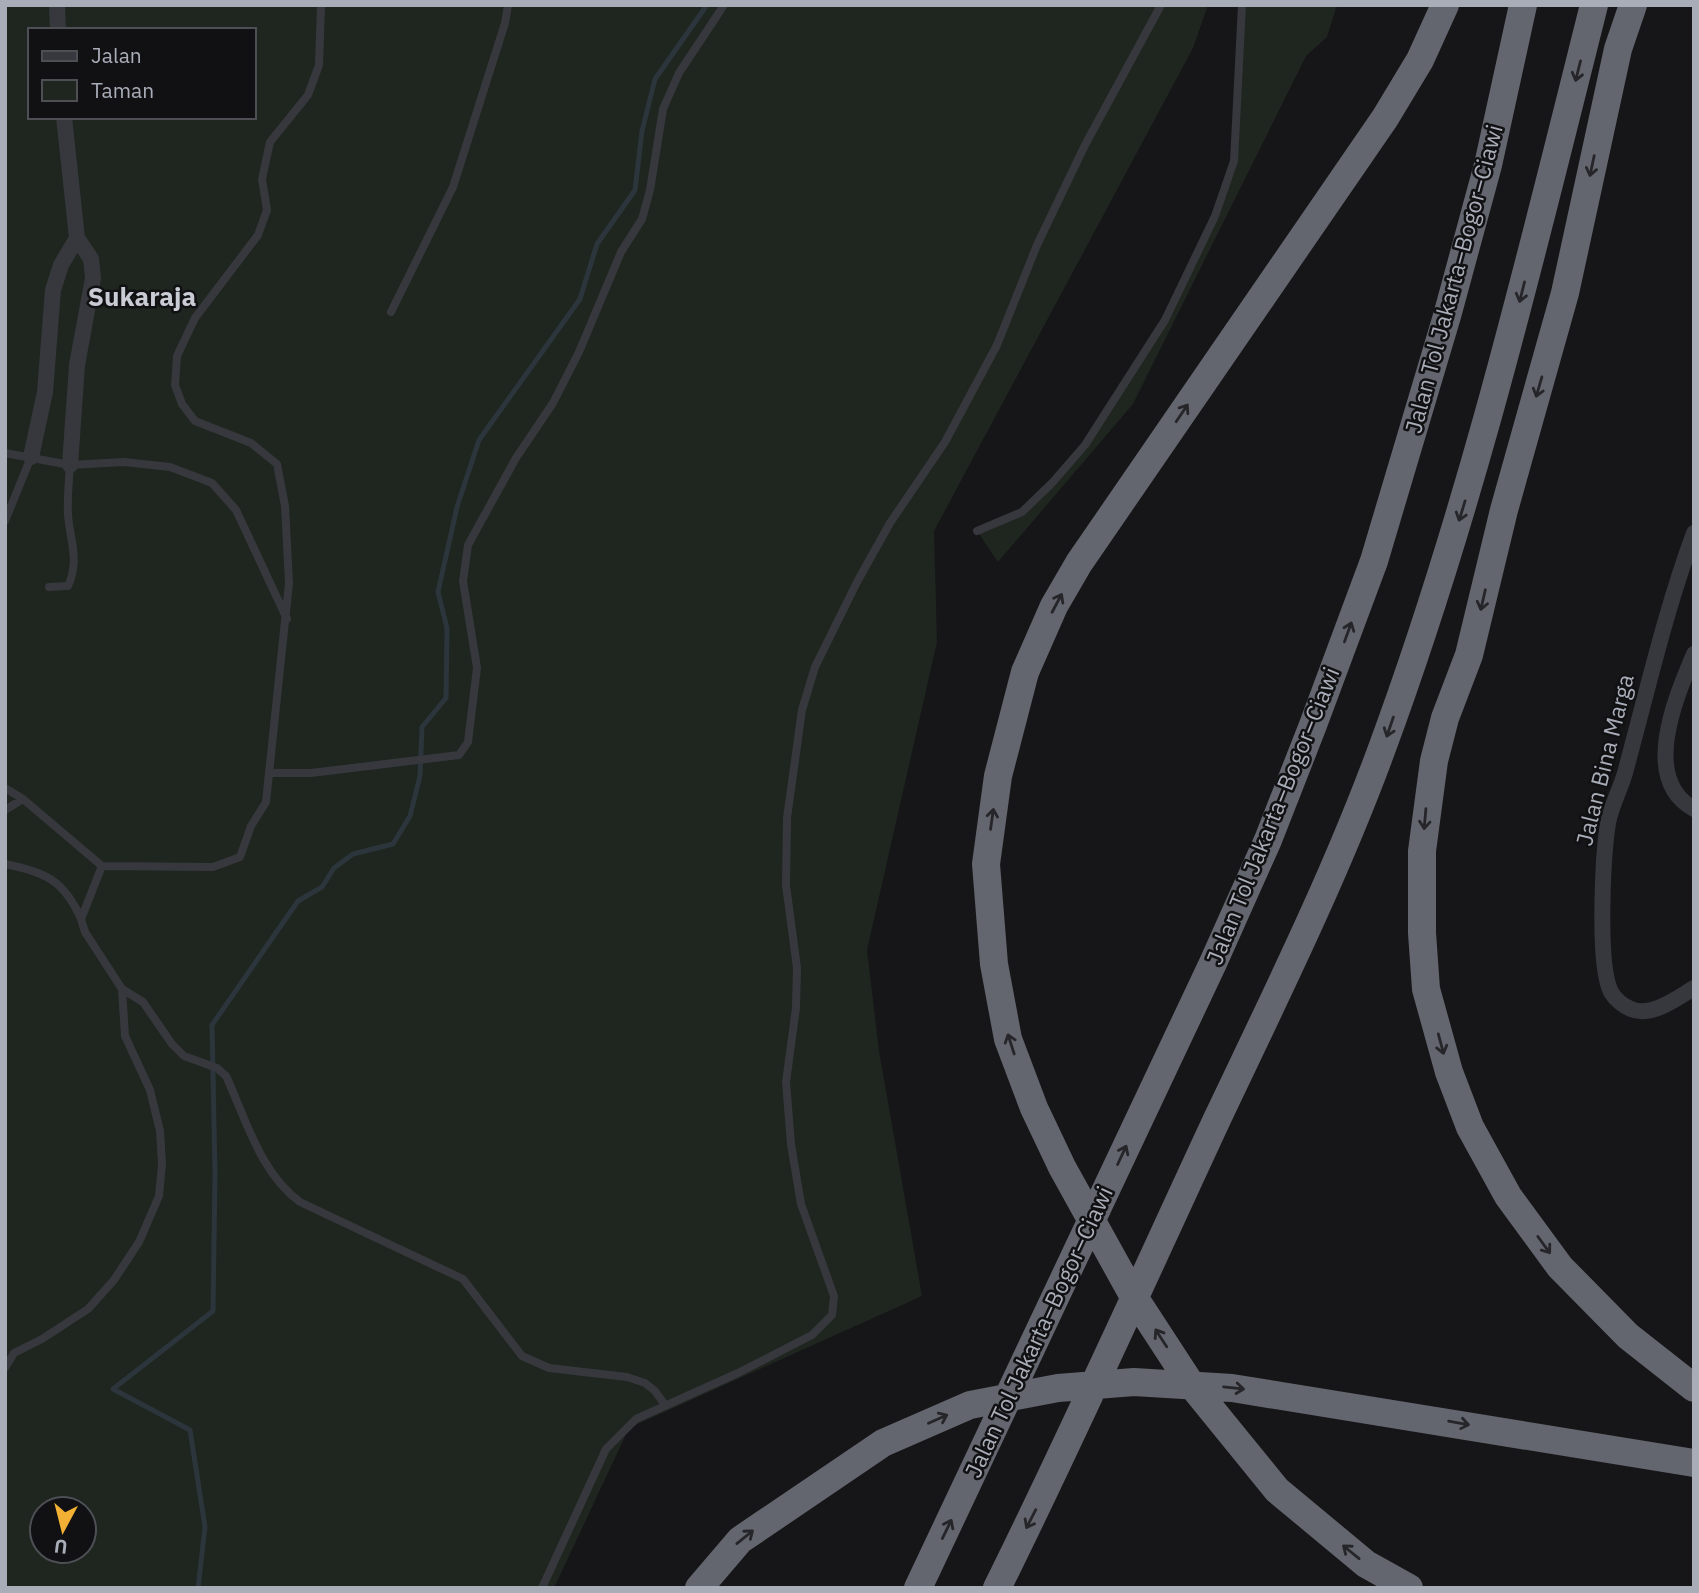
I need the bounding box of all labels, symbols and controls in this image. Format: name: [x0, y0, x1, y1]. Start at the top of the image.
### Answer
legend: [28, 28, 256, 119]
text: Jalan: [91, 41, 142, 69]
one-way arrow: [1571, 60, 1584, 82]
text: Taman: [91, 76, 154, 104]
street label: Jalan Tol Jakarta–Bogor–Ciawi: [1397, 121, 1509, 436]
one-way arrow: [1585, 154, 1599, 177]
district label: Sukaraja: [88, 279, 197, 313]
one-way arrow: [1515, 280, 1528, 303]
one-way arrow: [1531, 376, 1544, 398]
one-way arrow: [1175, 404, 1189, 423]
one-way arrow: [1454, 500, 1467, 522]
one-way arrow: [1476, 588, 1489, 611]
one-way arrow: [1050, 593, 1064, 613]
one-way arrow: [1342, 621, 1355, 643]
street label: Jalan Tol Jakarta–Bogor–Ciawi: [1199, 663, 1346, 969]
street label: Jalan Bina Marga: [1568, 671, 1640, 849]
one-way arrow: [1383, 716, 1395, 738]
one-way arrow: [1418, 807, 1431, 830]
one-way arrow: [986, 808, 999, 831]
one-way arrow: [1003, 1033, 1016, 1055]
one-way arrow: [1436, 1033, 1449, 1055]
one-way arrow: [1116, 1145, 1130, 1166]
street label: Jalan Tol Jakarta–Bogor–Ciawi: [957, 1181, 1119, 1482]
one-way arrow: [1537, 1235, 1552, 1254]
one-way arrow: [1154, 1329, 1168, 1349]
one-way arrow: [1222, 1382, 1245, 1395]
one-way arrow: [927, 1412, 948, 1425]
one-way arrow: [1447, 1417, 1470, 1430]
north arrow: [28, 1495, 98, 1565]
one-way arrow: [1024, 1508, 1038, 1529]
one-way arrow: [940, 1519, 954, 1540]
one-way arrow: [735, 1530, 753, 1545]
text: U: [53, 1534, 69, 1560]
one-way arrow: [1343, 1544, 1361, 1559]

